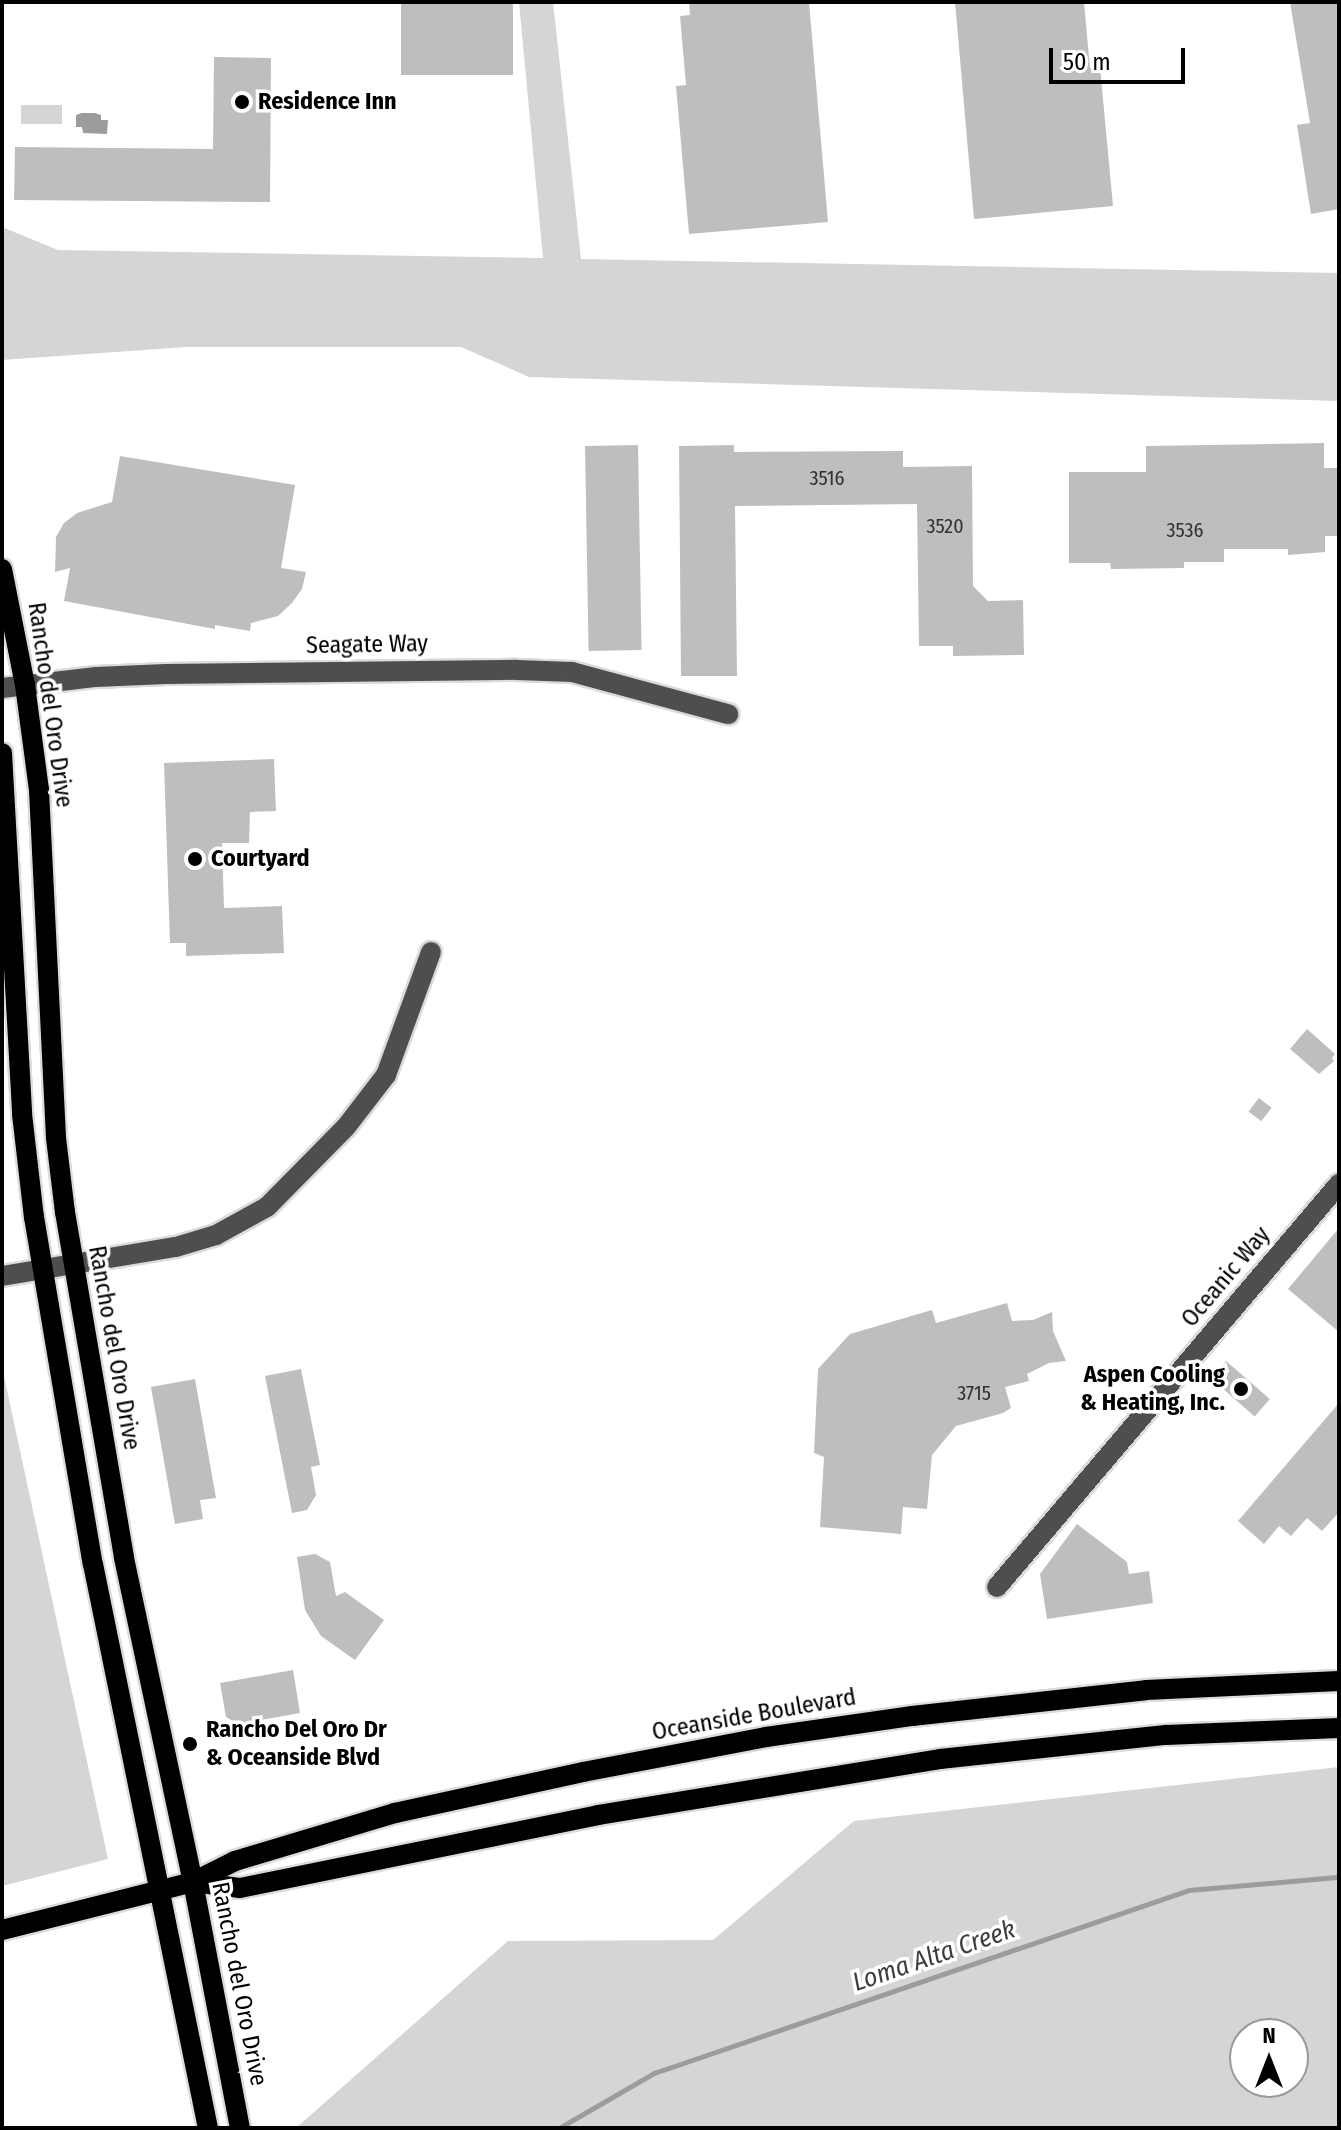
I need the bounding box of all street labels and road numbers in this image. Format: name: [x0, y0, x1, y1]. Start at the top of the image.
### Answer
street label: Rancho del Oro Drive: [21, 601, 79, 809]
street label: Seagate Way: [306, 630, 428, 660]
street label: Oceanic Way: [1176, 1221, 1276, 1333]
street label: Rancho del Oro Drive: [82, 1244, 146, 1452]
street label: Oceanside Boulevard: [650, 1683, 858, 1747]
street label: Rancho del Oro Drive: [205, 1880, 273, 2088]

